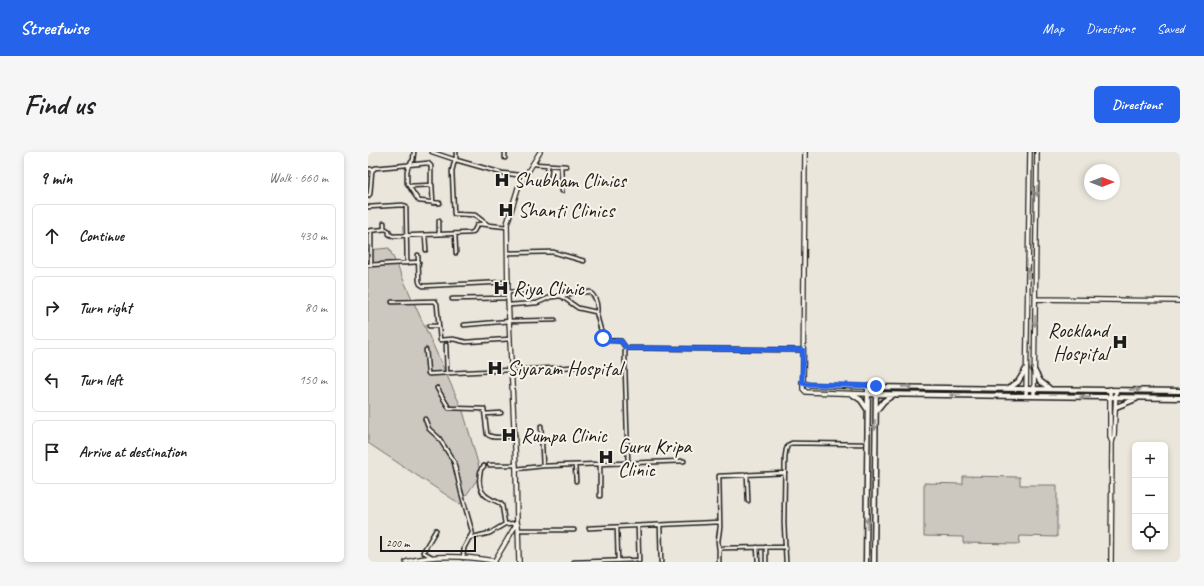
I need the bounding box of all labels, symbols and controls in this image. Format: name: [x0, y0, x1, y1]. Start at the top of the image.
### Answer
text: Streetwise: [20, 16, 88, 40]
text: Map: [1043, 20, 1064, 37]
text: Directions: [1086, 20, 1135, 37]
text: Saved: [1157, 20, 1184, 37]
button: Directions: [1094, 86, 1180, 123]
text: Find us: [24, 87, 94, 122]
north arrow: [1084, 164, 1120, 200]
text: 9 min: [40, 168, 72, 189]
place label: Shubham Clinics: [514, 168, 628, 193]
text: Walk · 660 m: [269, 170, 328, 186]
hospital icon: Shubham Clinics: [493, 171, 511, 189]
one-way arrow: [1034, 185, 1040, 198]
place label: Shanti Clinics: [518, 198, 616, 223]
hospital icon: Shanti Clinics: [497, 201, 515, 219]
icon: ahead: [41, 225, 63, 247]
text: Continue: [79, 227, 124, 246]
text: 430 m: [299, 228, 327, 244]
one-way arrow: [1025, 266, 1031, 279]
place label: Riya Clinic: [513, 276, 585, 301]
hospital icon: Riya Clinic: [492, 279, 510, 297]
icon: right: [41, 297, 63, 319]
text: Turn right: [79, 299, 132, 318]
text: 80 m: [305, 300, 327, 316]
one-way arrow: [1032, 315, 1038, 328]
place label: Rockland Hospital: [1048, 318, 1112, 366]
route start: [594, 329, 612, 347]
hospital icon: Rockland Hospital: [1111, 333, 1129, 351]
place label: Siyaram Hospital: [507, 356, 625, 381]
hospital icon: Siyaram Hospital: [486, 359, 504, 377]
icon: left: [41, 369, 63, 391]
text: Turn left: [79, 371, 122, 390]
text: 150 m: [299, 372, 327, 388]
route end: [867, 377, 885, 395]
one-way arrow: [901, 384, 914, 390]
one-way arrow: [1129, 387, 1142, 393]
one-way arrow: [948, 392, 961, 398]
one-way arrow: [1079, 393, 1091, 400]
one-way arrow: [872, 419, 878, 432]
place label: Rumpa Clinic: [521, 423, 608, 448]
hospital icon: Rumpa Clinic: [500, 426, 518, 444]
place label: Guru Kripa Clinic: [618, 434, 693, 482]
icon: arrive: [41, 441, 63, 463]
map controls: [1132, 442, 1168, 550]
button: +: [1132, 442, 1168, 478]
text: Arrive at destination: [79, 443, 186, 462]
hospital icon: Guru Kripa Clinic: [597, 448, 615, 466]
button: −: [1132, 478, 1168, 514]
button: locate: [1132, 514, 1168, 550]
one-way arrow: [864, 516, 870, 529]
scale bar: [380, 534, 476, 553]
text: 200 m: [386, 536, 410, 550]

